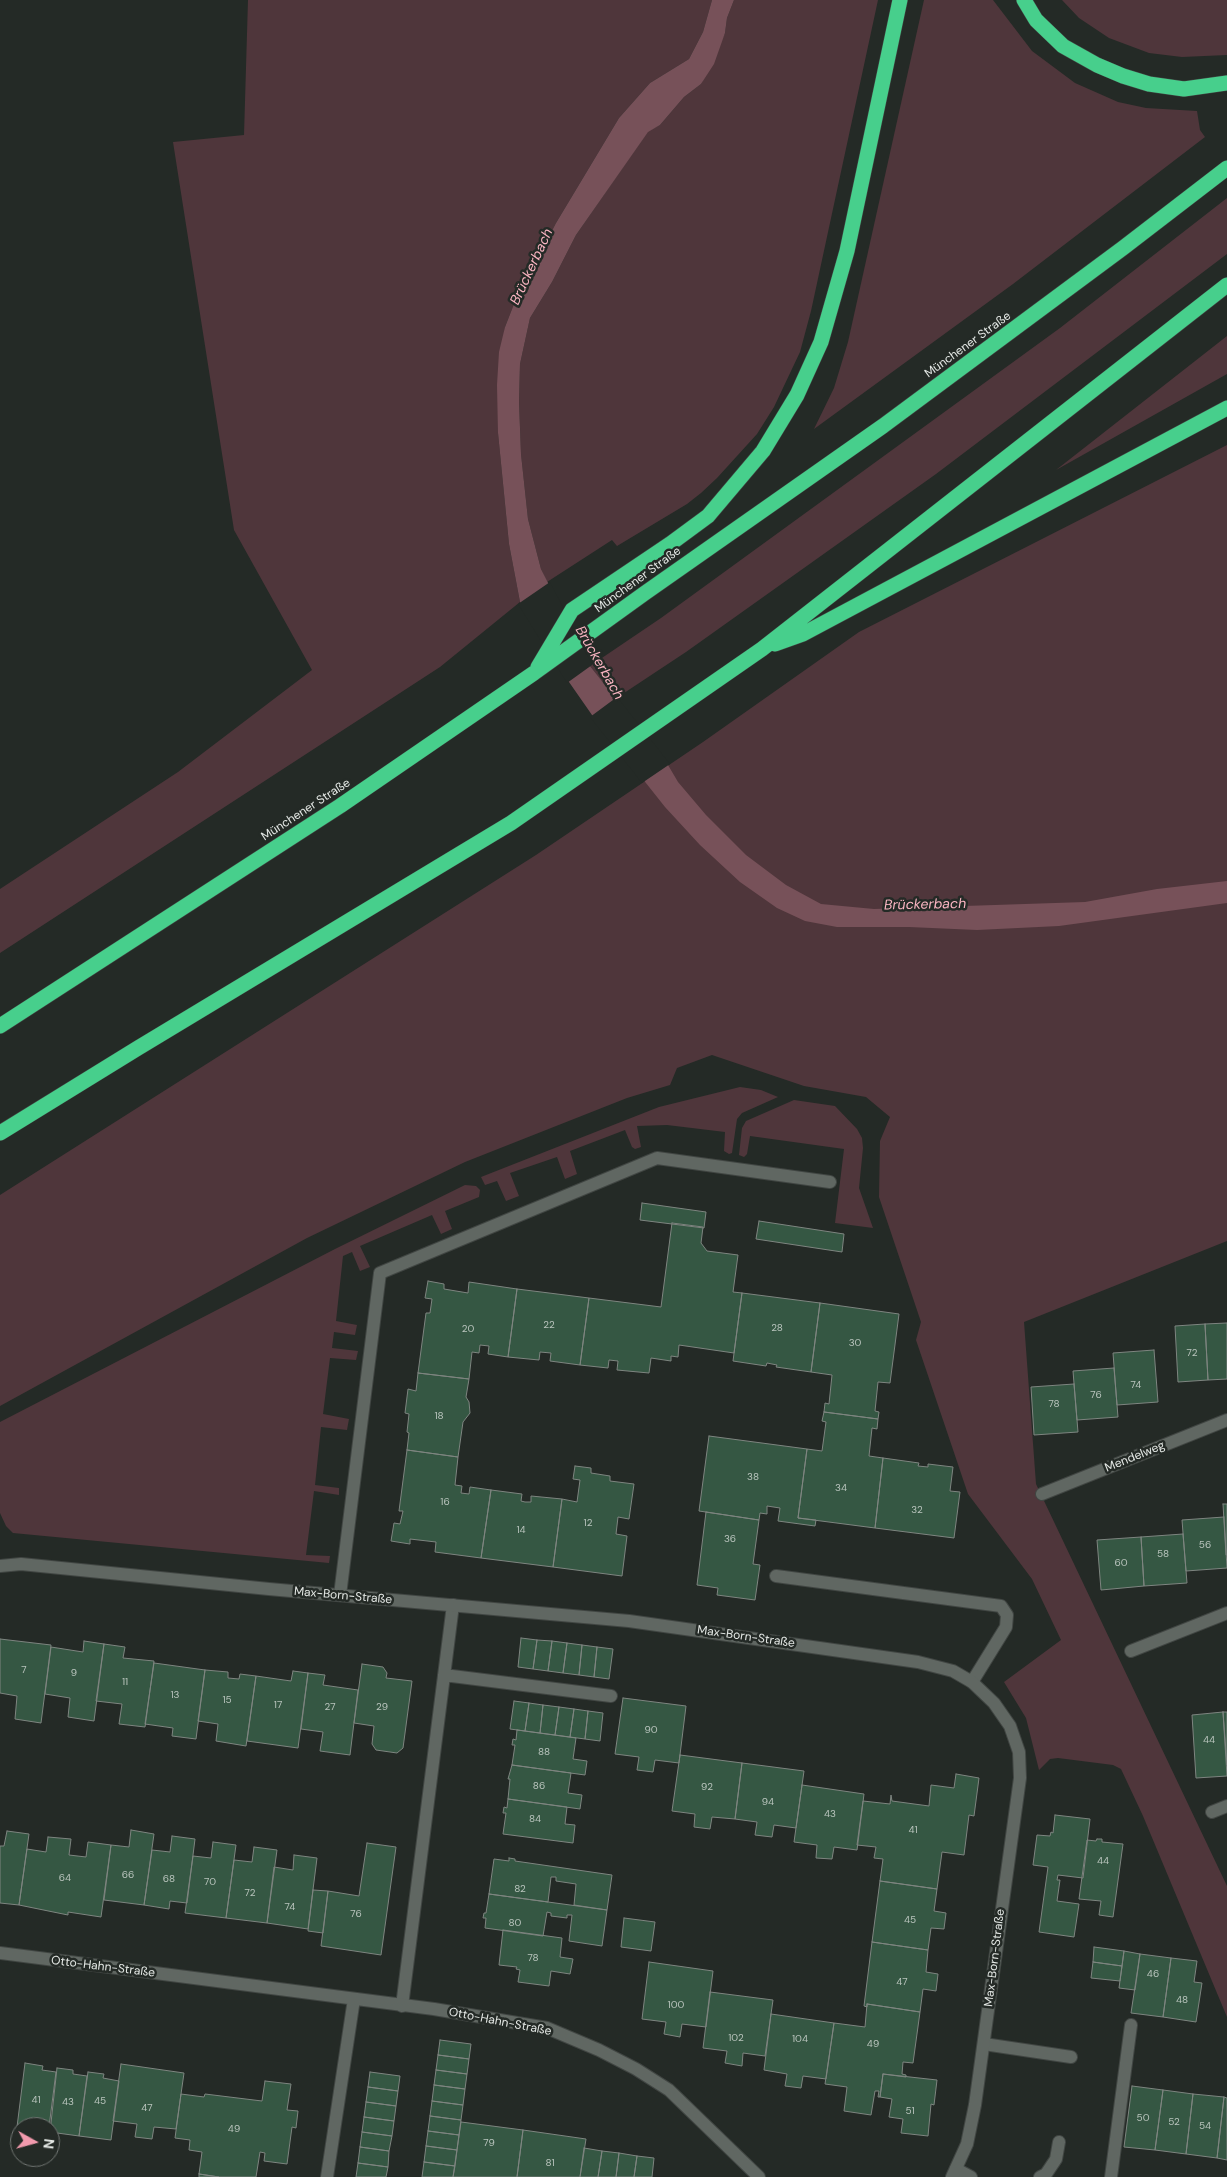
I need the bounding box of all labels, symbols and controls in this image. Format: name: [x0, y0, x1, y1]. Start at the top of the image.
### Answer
water label: Brückerbach: [507, 226, 557, 308]
street label: Münchener Straße: [922, 309, 1014, 381]
street label: Münchener Straße: [592, 544, 684, 616]
water label: Brückerbach: [571, 623, 627, 703]
street label: Münchener Straße: [259, 776, 353, 844]
water label: Brückerbach: [884, 896, 966, 914]
house number: 22: [543, 1319, 555, 1331]
house number: 28: [771, 1322, 783, 1334]
house number: 20: [462, 1323, 474, 1335]
house number: 30: [849, 1337, 861, 1349]
house number: 72: [1187, 1347, 1197, 1359]
house number: 74: [1131, 1379, 1141, 1391]
house number: 76: [1090, 1389, 1102, 1401]
house number: 78: [1048, 1398, 1060, 1410]
house number: 18: [434, 1410, 444, 1422]
street label: Mendelweg: [1103, 1438, 1167, 1476]
house number: 38: [747, 1471, 759, 1483]
house number: 34: [835, 1482, 847, 1494]
house number: 16: [440, 1496, 450, 1508]
house number: 32: [911, 1504, 923, 1516]
house number: 12: [584, 1517, 592, 1529]
house number: 14: [516, 1524, 526, 1536]
house number: 36: [724, 1533, 736, 1545]
house number: 56: [1199, 1539, 1211, 1551]
house number: 58: [1157, 1548, 1169, 1560]
house number: 60: [1114, 1557, 1128, 1569]
street label: Max-Born-Straße: [293, 1585, 393, 1607]
street label: Max-Born-Straße: [696, 1623, 796, 1651]
house number: 7: [21, 1664, 27, 1676]
house number: 9: [71, 1667, 77, 1679]
house number: 11: [122, 1676, 128, 1688]
house number: 13: [170, 1689, 180, 1701]
house number: 15: [222, 1694, 232, 1706]
house number: 17: [274, 1699, 282, 1711]
house number: 27: [325, 1701, 335, 1713]
house number: 29: [376, 1701, 388, 1713]
house number: 90: [644, 1724, 658, 1736]
house number: 44: [1203, 1734, 1215, 1746]
house number: 88: [538, 1746, 550, 1758]
house number: 86: [533, 1780, 545, 1792]
house number: 92: [701, 1781, 713, 1793]
house number: 94: [762, 1796, 774, 1808]
house number: 43: [824, 1808, 836, 1820]
house number: 84: [529, 1813, 541, 1825]
house number: 41: [908, 1824, 918, 1836]
house number: 44: [1097, 1855, 1109, 1867]
house number: 66: [122, 1869, 134, 1881]
house number: 64: [59, 1872, 71, 1884]
house number: 68: [163, 1873, 175, 1885]
house number: 70: [204, 1876, 216, 1888]
house number: 82: [514, 1883, 526, 1895]
house number: 72: [245, 1887, 255, 1899]
house number: 74: [285, 1901, 295, 1913]
house number: 76: [350, 1908, 362, 1920]
street label: Max-Born-Straße: [982, 1908, 1008, 2008]
house number: 45: [904, 1914, 916, 1926]
house number: 80: [509, 1917, 521, 1929]
house number: 78: [527, 1952, 539, 1964]
street label: Otto-Hahn-Straße: [50, 1953, 156, 1981]
house number: 46: [1147, 1968, 1159, 1980]
house number: 47: [896, 1976, 908, 1988]
house number: 48: [1176, 1994, 1188, 2006]
house number: 100: [668, 1999, 684, 2011]
street label: Otto-Hahn-Straße: [447, 2005, 553, 2039]
house number: 102: [728, 2032, 744, 2044]
house number: 104: [792, 2033, 808, 2045]
house number: 49: [867, 2038, 879, 2050]
house number: 41: [31, 2094, 41, 2106]
house number: 45: [94, 2095, 106, 2107]
house number: 43: [62, 2096, 74, 2108]
house number: 47: [141, 2102, 153, 2114]
house number: 51: [905, 2105, 915, 2117]
house number: 50: [1137, 2112, 1149, 2124]
house number: 52: [1168, 2116, 1180, 2128]
north arrow: [10, 2117, 60, 2167]
house number: 54: [1199, 2120, 1211, 2132]
house number: 49: [228, 2123, 240, 2135]
house number: 79: [483, 2137, 495, 2149]
text: N: [39, 2138, 58, 2150]
house number: 81: [546, 2157, 554, 2169]

